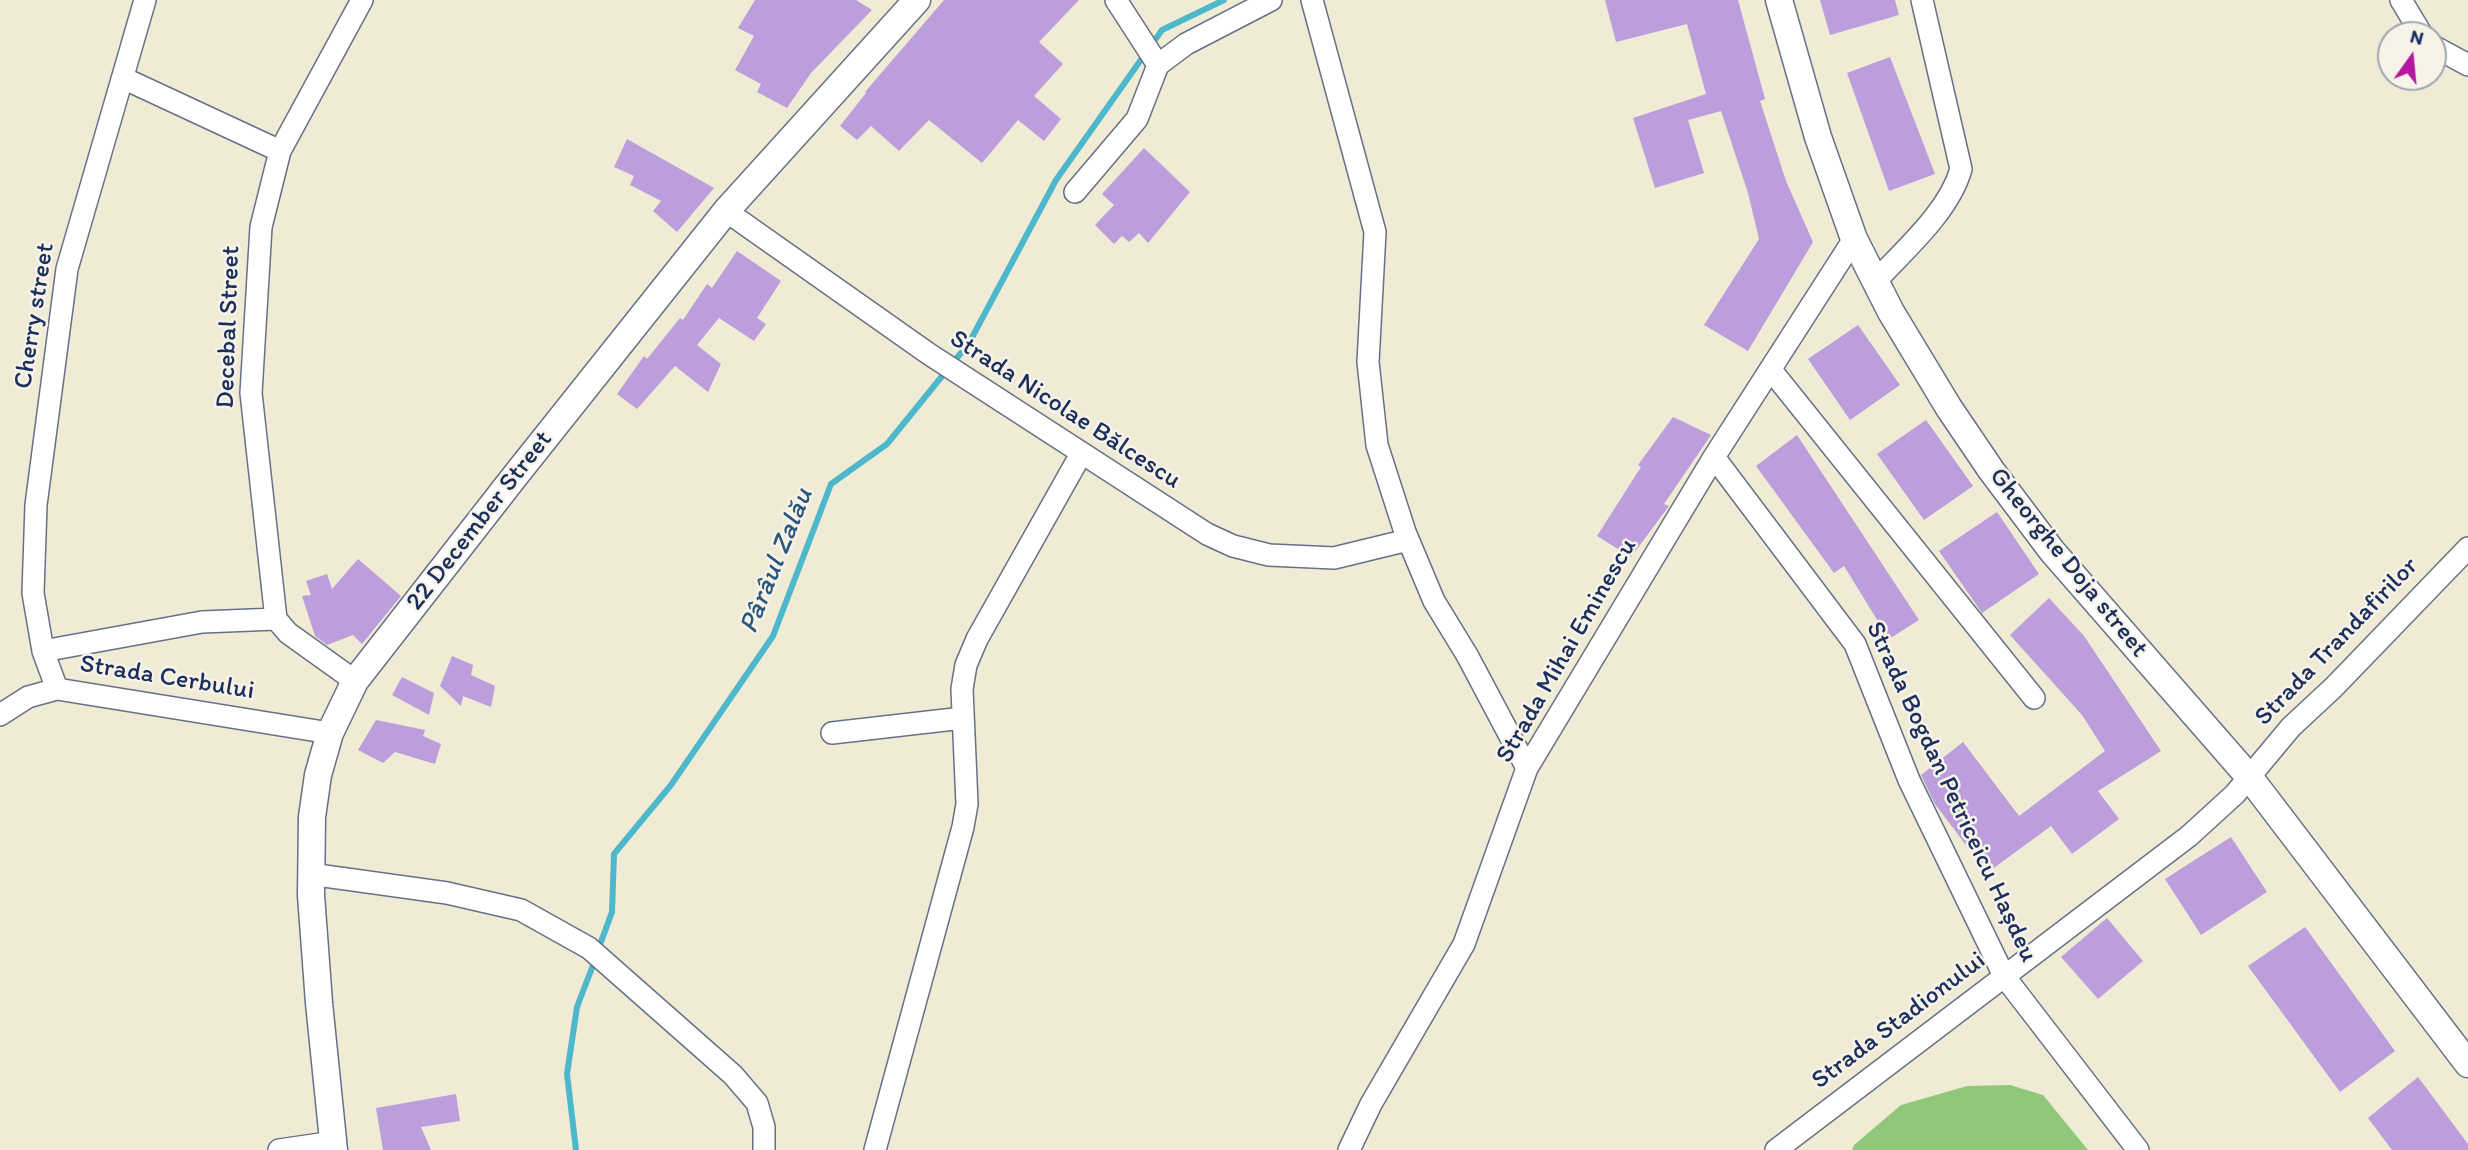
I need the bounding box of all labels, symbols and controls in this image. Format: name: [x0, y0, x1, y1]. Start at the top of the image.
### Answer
north arrow: [2377, 21, 2447, 91]
text: N: [2408, 24, 2426, 50]
street label: Cherry street: [8, 241, 62, 391]
street label: Decebal Street: [211, 245, 247, 409]
street label: Strada Nicolae Bălcescu: [944, 324, 1186, 496]
street label: 22 December Street: [400, 425, 560, 617]
street label: Gheorghe Doja street: [1982, 462, 2154, 664]
water label: Pârâul Zalău: [733, 484, 821, 638]
street label: Strada Mihai Eminescu: [1490, 533, 1644, 769]
street label: Strada Trandafirilor: [2249, 551, 2425, 733]
street label: Strada Bogdan Petriceicu Hașdeu: [1858, 617, 2044, 967]
street label: Strada Cerbului: [78, 649, 256, 707]
street label: Strada Stadionului: [1806, 945, 1992, 1097]

